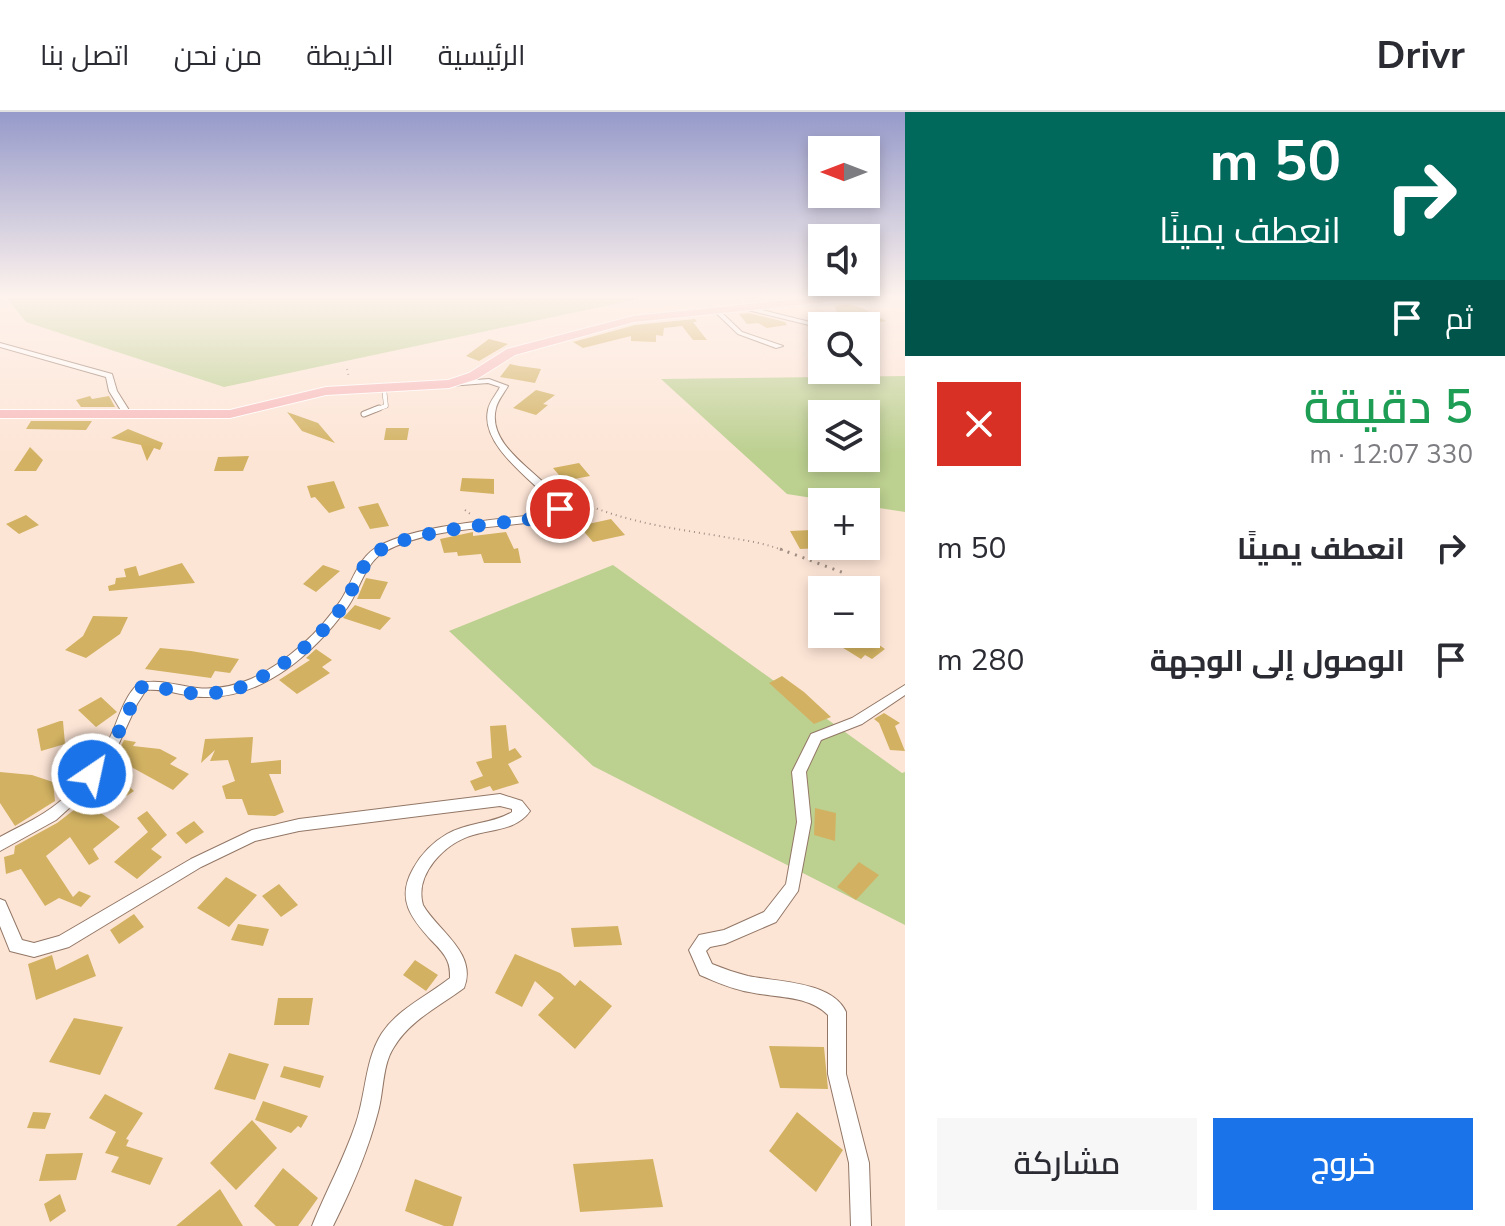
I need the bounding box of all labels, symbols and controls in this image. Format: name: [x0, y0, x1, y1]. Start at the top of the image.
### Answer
text: Drivr: [1377, 30, 1465, 81]
text: اتصل بنا: [40, 37, 130, 75]
text: من نحن: [174, 37, 262, 75]
text: الخريطة: [306, 37, 394, 75]
text: الرئيسية: [438, 37, 526, 75]
text: 50 m: [1210, 123, 1341, 200]
north arrow: [808, 136, 880, 208]
map controls: [808, 136, 880, 648]
icon: right: [1369, 144, 1473, 248]
text: انعطف يمينًا: [1159, 207, 1341, 256]
button: sound: [808, 224, 880, 296]
icon: arrive: [1385, 296, 1429, 340]
text: ثم: [1445, 299, 1473, 340]
button: search: [808, 312, 880, 384]
text: 5 دقيقة: [1304, 374, 1473, 440]
button: close: [937, 382, 1021, 466]
button: layers: [808, 400, 880, 472]
text: 330 m · 12:07: [1310, 437, 1473, 472]
pin: [526, 475, 594, 543]
icon: arrive: [538, 487, 582, 531]
button: +: [808, 488, 880, 560]
icon: right: [1429, 526, 1473, 570]
text: 50 m: [937, 528, 1006, 569]
text: انعطف يمينًا: [1237, 529, 1405, 570]
button: −: [808, 576, 880, 648]
icon: arrive: [1429, 638, 1473, 682]
text: 280 m: [937, 640, 1024, 681]
text: الوصول إلى الوجهة: [1150, 641, 1405, 682]
position arrow: [50, 732, 134, 816]
button: مشاركة: [937, 1118, 1197, 1210]
button: خروج: [1213, 1118, 1473, 1210]

